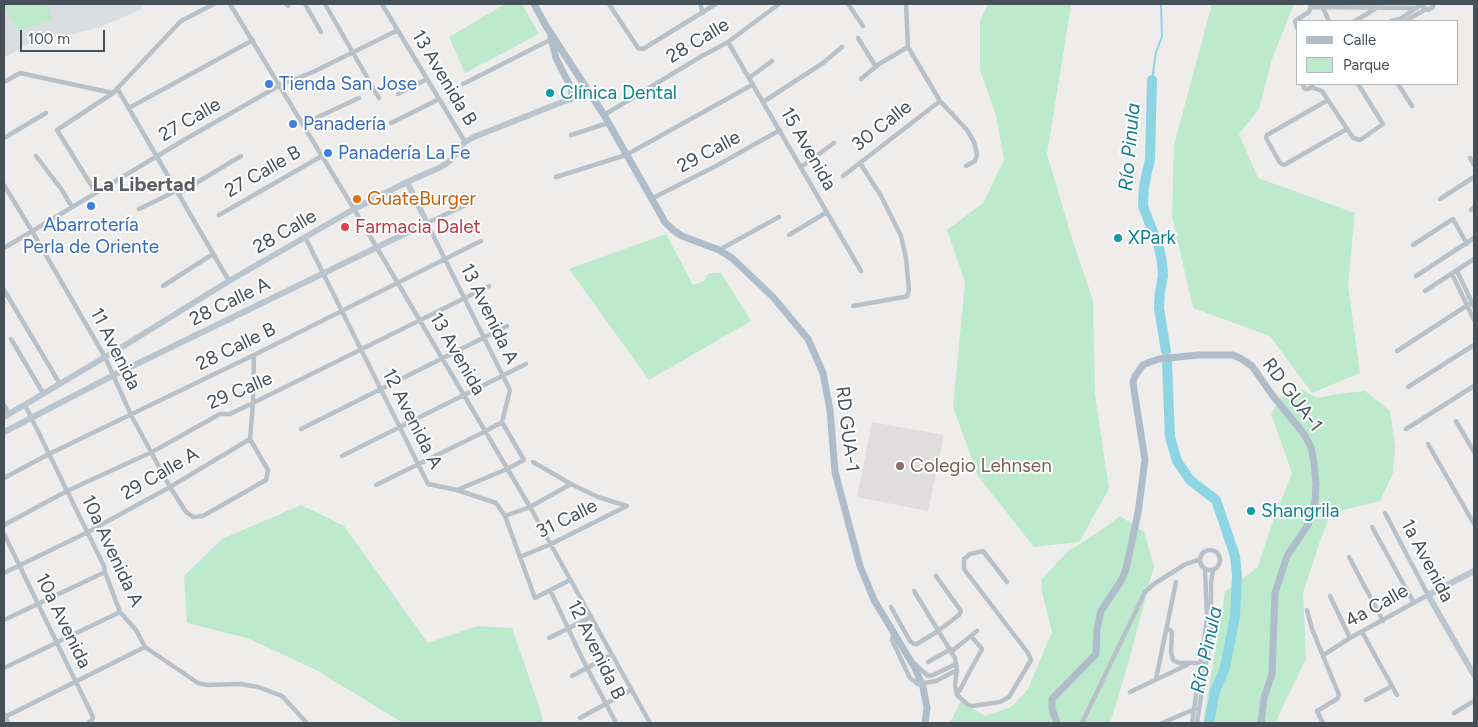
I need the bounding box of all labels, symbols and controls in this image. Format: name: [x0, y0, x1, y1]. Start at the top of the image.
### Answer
street label: 28 Calle: [663, 13, 733, 69]
scale bar: [22, 20, 108, 52]
legend: [1296, 20, 1458, 85]
street label: 13 Avenida B: [406, 26, 482, 130]
text: 100 m: [28, 30, 70, 48]
text: Calle: [1343, 31, 1376, 49]
text: Parque: [1343, 56, 1390, 74]
place label: Tienda San Jose: [279, 73, 417, 95]
marker: Tienda San Jose: [263, 78, 275, 90]
place label: Clínica Dental: [560, 82, 677, 104]
marker: Clínica Dental: [544, 87, 556, 99]
street label: 27 Calle: [155, 93, 225, 147]
street label: 30 Calle: [848, 96, 916, 156]
water label: Río Pinula: [1114, 102, 1146, 192]
street label: 15 Avenida: [775, 103, 841, 195]
place label: Panadería: [303, 113, 386, 135]
marker: Panadería: [287, 118, 299, 130]
street label: 29 Calle: [674, 126, 744, 178]
street label: 27 Calle B: [221, 141, 305, 203]
place label: Panadería La Fe: [338, 142, 470, 164]
marker: Panadería La Fe: [322, 147, 334, 159]
district label: La Libertad: [92, 173, 196, 197]
place label: GuateBurger: [367, 188, 476, 210]
marker: GuateBurger: [351, 193, 363, 205]
marker: Abarrotería Perla de Oriente: [85, 200, 97, 212]
street label: 28 Calle: [249, 205, 321, 259]
place label: Abarrotería Perla de Oriente: [23, 214, 159, 258]
place label: Farmacia Dalet: [355, 216, 481, 238]
marker: Farmacia Dalet: [339, 221, 351, 233]
place label: XPark: [1128, 227, 1176, 249]
marker: XPark: [1112, 232, 1124, 244]
street label: 13 Avenida A: [455, 260, 523, 368]
street label: 28 Calle A: [186, 273, 274, 331]
street label: 11 Avenida: [85, 304, 145, 394]
street label: 13 Avenida: [424, 309, 490, 399]
street label: 28 Calle B: [193, 318, 279, 376]
street label: RD GUA-1: [1257, 354, 1327, 436]
street label: 12 Avenida A: [377, 365, 447, 473]
street label: 29 Calle: [204, 367, 276, 415]
street label: RD GUA-1: [830, 385, 864, 473]
street label: 29 Calle A: [117, 443, 203, 505]
place label: Colegio Lehnsen: [910, 455, 1052, 477]
marker: Colegio Lehnsen: [894, 460, 906, 472]
street label: 10a Avenida A: [76, 492, 148, 610]
street label: 31 Calle: [533, 495, 601, 543]
place label: Shangrila: [1261, 500, 1339, 522]
marker: Shangrila: [1245, 505, 1257, 517]
street label: 1a Avenida: [1396, 516, 1458, 606]
street label: 10a Avenida: [30, 570, 96, 672]
street label: 4a Calle: [1342, 579, 1412, 633]
street label: 12 Avenida B: [562, 596, 630, 704]
water label: Río Pinula: [1186, 604, 1228, 696]

